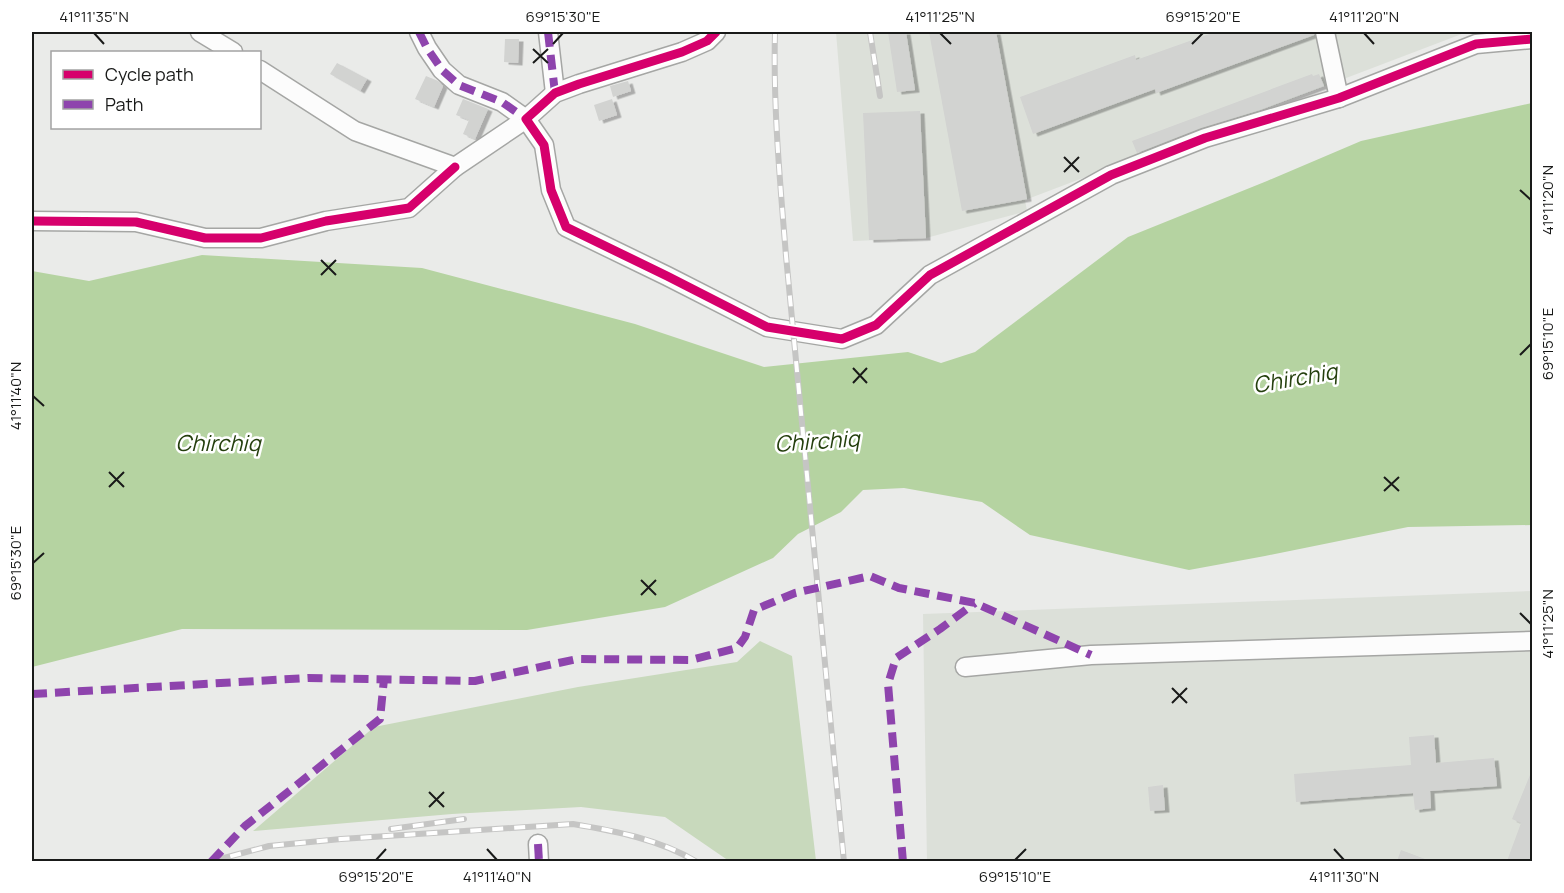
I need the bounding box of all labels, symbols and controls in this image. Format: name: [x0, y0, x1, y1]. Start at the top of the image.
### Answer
text: 41°11'35"N: [59, 6, 129, 27]
text: 69°15'30"E: [526, 6, 600, 27]
text: 41°11'25"N: [905, 6, 975, 27]
text: 69°15'20"E: [1165, 6, 1241, 27]
text: 41°11'20"N: [1329, 6, 1399, 27]
legend: [51, 51, 261, 129]
text: Cycle path: [105, 62, 194, 86]
text: Path: [105, 92, 143, 116]
text: 41°11'20"N: [1537, 165, 1558, 235]
text: 69°15'10"E: [1537, 308, 1558, 380]
water label: Chirchiq: [1251, 356, 1341, 400]
text: 41°11'40"N: [5, 362, 26, 430]
water label: Chirchiq: [774, 423, 862, 459]
water label: Chirchiq: [175, 428, 262, 458]
text: 69°15'30"E: [5, 526, 26, 600]
text: 41°11'25"N: [1537, 589, 1558, 659]
text: 69°15'20"E: [338, 866, 414, 887]
text: 41°11'40"N: [463, 866, 531, 887]
text: 69°15'10"E: [979, 866, 1051, 887]
text: 41°11'30"N: [1309, 866, 1379, 887]

